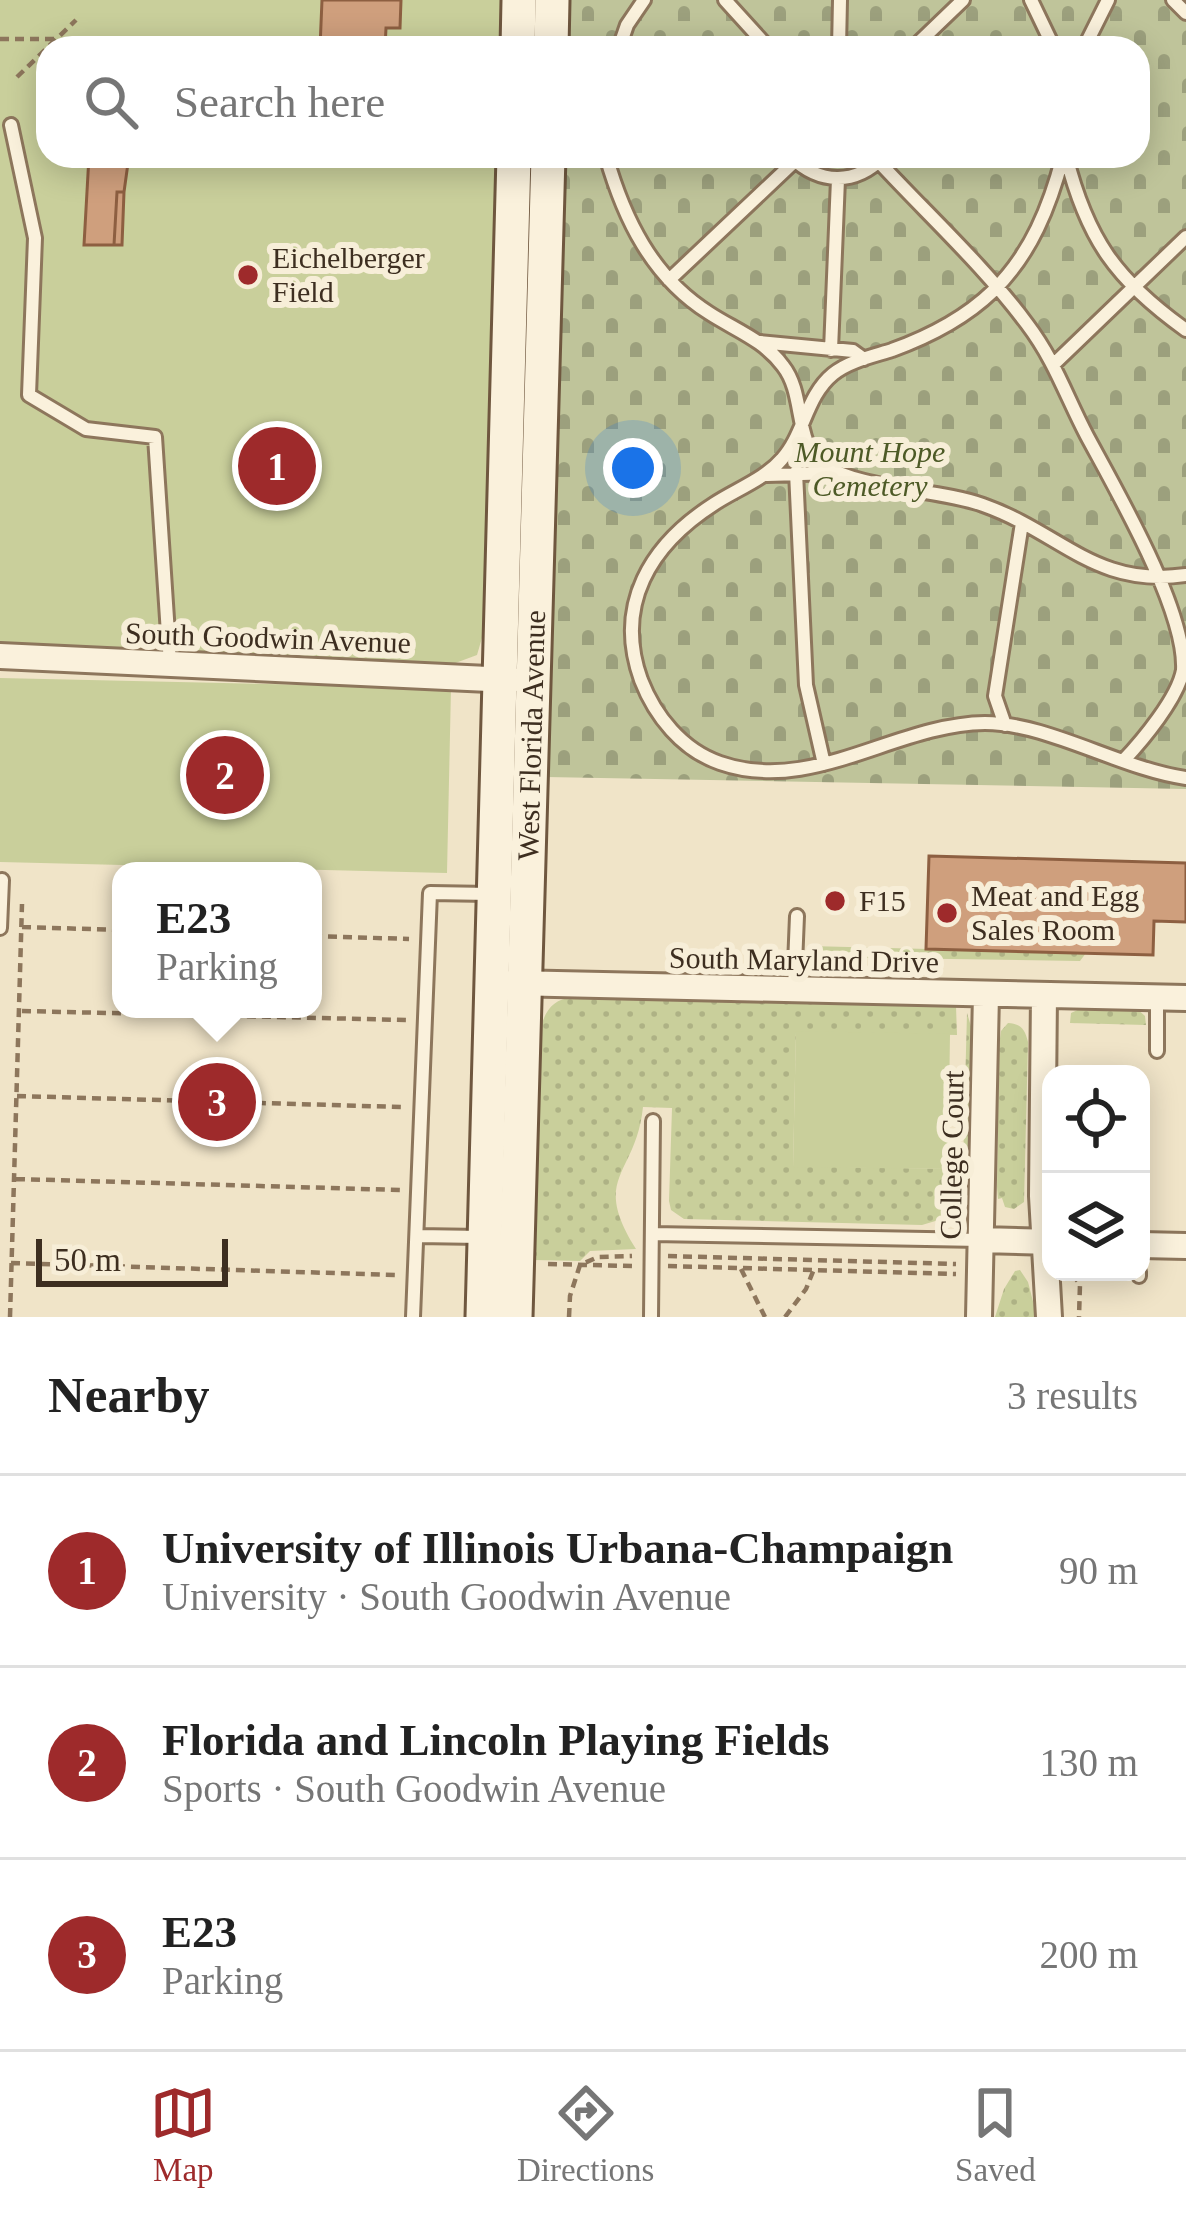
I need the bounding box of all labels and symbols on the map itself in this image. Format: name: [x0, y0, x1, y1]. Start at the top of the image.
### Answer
place label: Eichelberger Field: [272, 241, 425, 308]
marker: Eichelberger Field: [235, 262, 261, 288]
pin: 1: [238, 421, 316, 511]
park label: Mount Hope Cemetery: [794, 435, 945, 502]
your location: [603, 438, 663, 498]
street label: West Florida Avenue: [511, 610, 551, 861]
street label: South Goodwin Avenue: [124, 616, 412, 659]
pin: 2: [186, 730, 264, 820]
place label: Meat and Egg Sales Room: [971, 879, 1139, 946]
place label: F15: [859, 884, 906, 917]
marker: F15: [822, 888, 848, 914]
marker: Meat and Egg Sales Room: [934, 900, 960, 926]
street label: South Maryland Drive: [669, 941, 939, 978]
pin: 3: [178, 1057, 256, 1147]
street label: College Court: [934, 1069, 969, 1240]
scale bar: [36, 1233, 228, 1286]

